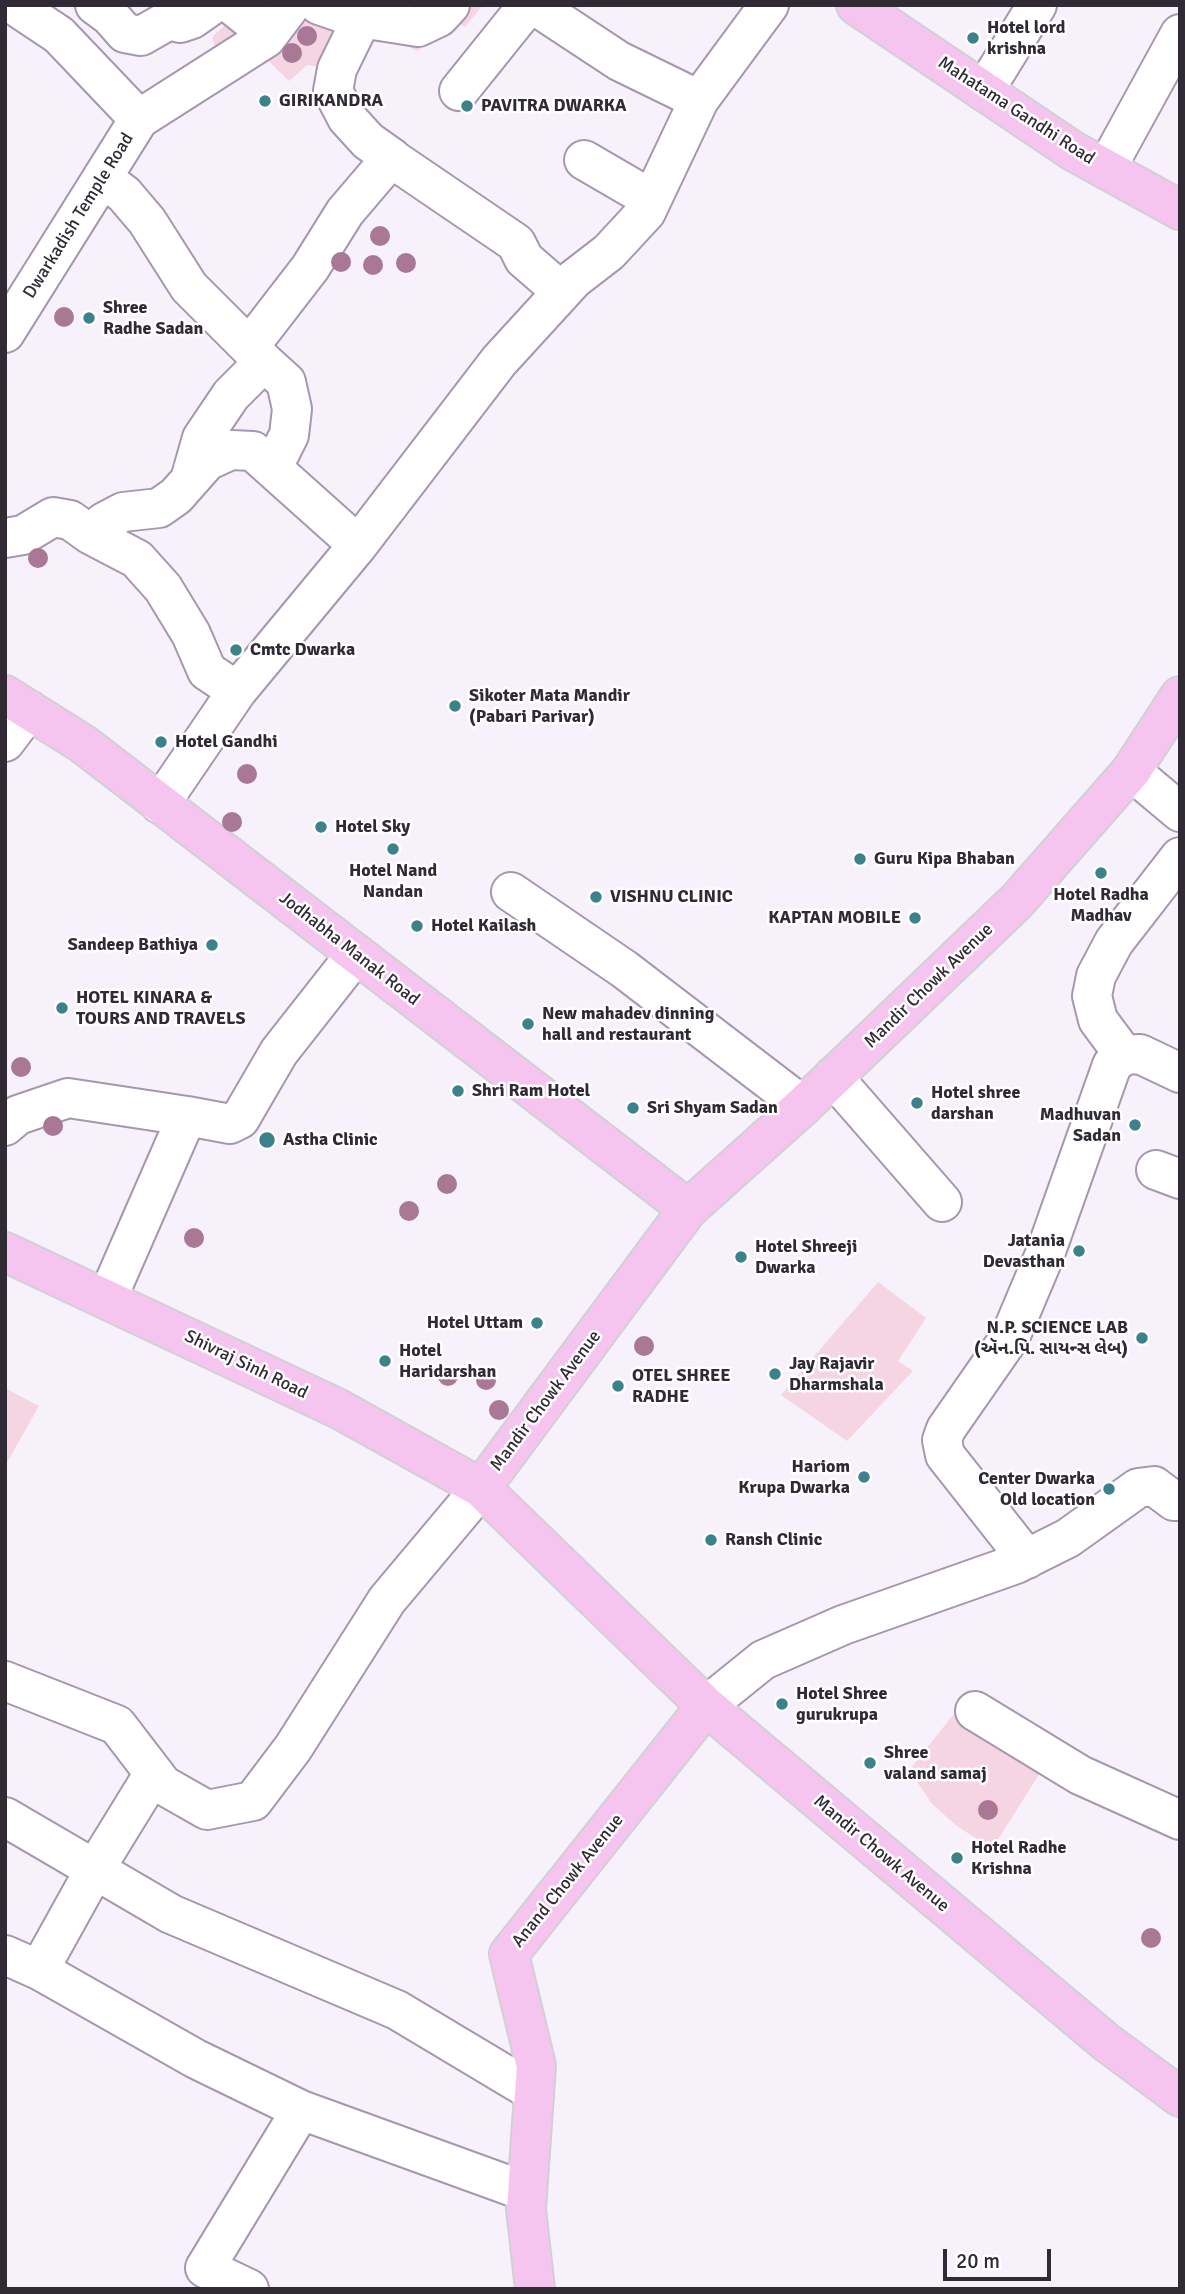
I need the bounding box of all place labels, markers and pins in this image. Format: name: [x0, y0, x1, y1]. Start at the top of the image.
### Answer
place label: Hotel lord krishna: [987, 17, 1065, 60]
marker: Hotel lord krishna: [965, 30, 981, 46]
place label: GIRIKANDRA: [279, 90, 383, 112]
marker: GIRIKANDRA: [257, 93, 273, 109]
place label: PAVITRA DWARKA: [481, 95, 626, 117]
marker: PAVITRA DWARKA: [459, 98, 475, 114]
place label: Shree Radhe Sadan: [103, 297, 203, 340]
marker: Shree Radhe Sadan: [81, 310, 97, 326]
place label: Cmtc Dwarka: [250, 639, 355, 661]
marker: Cmtc Dwarka: [228, 642, 244, 658]
place label: Sikoter Mata Mandir (Pabari Parivar): [469, 685, 630, 728]
marker: Sikoter Mata Mandir (Pabari Parivar): [447, 698, 463, 714]
place label: Hotel Gandhi: [175, 731, 278, 753]
marker: Hotel Gandhi: [153, 734, 169, 750]
place label: Hotel Sky: [335, 816, 410, 838]
marker: Hotel Sky: [313, 819, 329, 835]
marker: Hotel Nand Nandan: [385, 841, 401, 857]
place label: Guru Kipa Bhaban: [874, 848, 1015, 870]
marker: Guru Kipa Bhaban: [852, 851, 868, 867]
place label: Hotel Nand Nandan: [349, 860, 437, 903]
marker: Hotel Radha Madhav: [1093, 865, 1109, 881]
place label: Hotel Radha Madhav: [1053, 884, 1149, 926]
place label: VISHNU CLINIC: [610, 886, 733, 908]
marker: VISHNU CLINIC: [588, 889, 604, 905]
place label: KAPTAN MOBILE: [768, 907, 901, 929]
marker: KAPTAN MOBILE: [907, 910, 923, 926]
place label: Hotel Kailash: [431, 915, 536, 937]
marker: Hotel Kailash: [409, 918, 425, 934]
place label: Sandeep Bathiya: [68, 934, 198, 956]
marker: Sandeep Bathiya: [204, 937, 220, 953]
place label: HOTEL KINARA & TOURS AND TRAVELS: [76, 987, 245, 1030]
marker: HOTEL KINARA & TOURS AND TRAVELS: [54, 1000, 70, 1016]
place label: New mahadev dinning hall and restaurant: [542, 1003, 714, 1046]
marker: New mahadev dinning hall and restaurant: [520, 1016, 536, 1032]
place label: Shri Ram Hotel: [472, 1080, 590, 1102]
place label: Hotel shree darshan: [931, 1082, 1020, 1124]
marker: Shri Ram Hotel: [450, 1083, 466, 1099]
marker: Hotel shree darshan: [909, 1095, 925, 1111]
place label: Sri Shyam Sadan: [647, 1097, 778, 1119]
marker: Sri Shyam Sadan: [625, 1100, 641, 1116]
place label: Madhuvan Sadan: [1040, 1104, 1121, 1146]
marker: Madhuvan Sadan: [1127, 1117, 1143, 1133]
place label: Astha Clinic: [283, 1129, 378, 1151]
marker: Astha Clinic: [257, 1130, 277, 1150]
place label: Jatania Devasthan: [983, 1230, 1065, 1272]
place label: Hotel Shreeji Dwarka: [755, 1236, 857, 1278]
marker: Jatania Devasthan: [1071, 1243, 1087, 1259]
marker: Hotel Shreeji Dwarka: [733, 1249, 749, 1265]
place label: Hotel Uttam: [427, 1312, 523, 1334]
marker: Hotel Uttam: [529, 1315, 545, 1331]
place label: N.P. SCIENCE LAB (ઍન.પિ. સાયન્સ લેબ): [974, 1317, 1128, 1360]
marker: N.P. SCIENCE LAB (ઍન.પિ. સાયન્સ લેબ): [1134, 1330, 1150, 1346]
place label: Hotel Haridarshan: [399, 1340, 496, 1382]
marker: Hotel Haridarshan: [377, 1353, 393, 1369]
place label: Jay Rajavir Dharmshala: [789, 1353, 884, 1396]
place label: OTEL SHREE RADHE: [632, 1365, 731, 1408]
marker: Jay Rajavir Dharmshala: [767, 1366, 783, 1382]
marker: OTEL SHREE RADHE: [610, 1378, 626, 1394]
place label: Hariom Krupa Dwarka: [738, 1456, 850, 1498]
place label: Center Dwarka Old location: [978, 1468, 1095, 1510]
marker: Hariom Krupa Dwarka: [856, 1469, 872, 1485]
marker: Center Dwarka Old location: [1101, 1481, 1117, 1497]
place label: Ransh Clinic: [725, 1529, 822, 1551]
marker: Ransh Clinic: [703, 1532, 719, 1548]
place label: Hotel Shree gurukrupa: [796, 1683, 887, 1726]
marker: Hotel Shree gurukrupa: [774, 1696, 790, 1712]
place label: Shree valand samaj: [884, 1742, 987, 1784]
marker: Shree valand samaj: [862, 1755, 878, 1771]
place label: Hotel Radhe Krishna: [971, 1837, 1066, 1880]
marker: Hotel Radhe Krishna: [949, 1850, 965, 1866]

